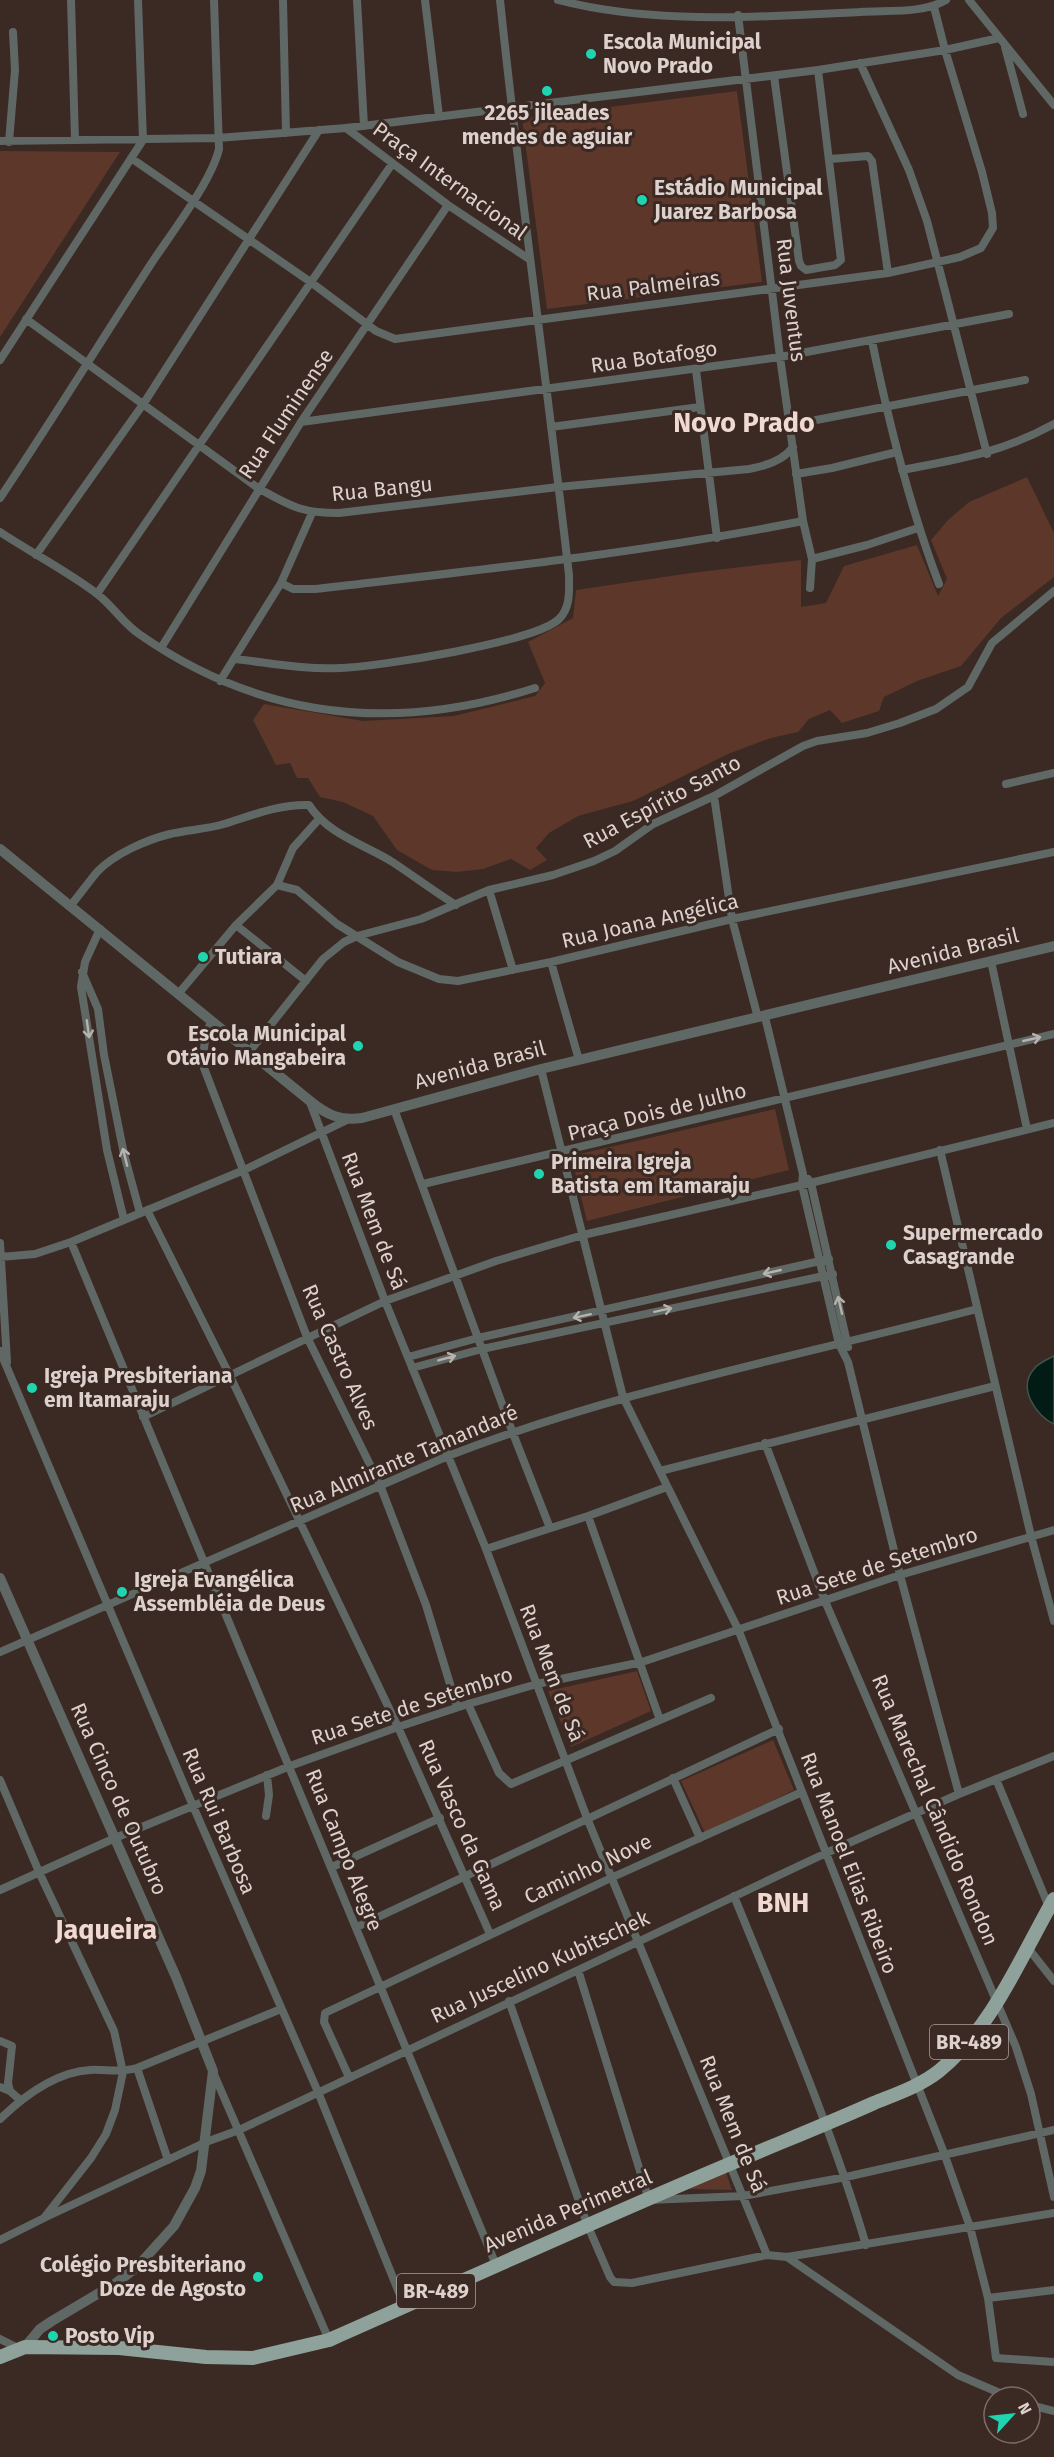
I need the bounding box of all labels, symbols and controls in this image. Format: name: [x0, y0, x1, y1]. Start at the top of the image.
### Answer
place label: Escola Municipal Novo Prado: [603, 29, 762, 79]
marker: Escola Municipal Novo Prado: [584, 47, 598, 61]
marker: 2265 jileades mendes de aguiar: [540, 84, 554, 98]
place label: 2265 jileades mendes de aguiar: [462, 100, 633, 150]
street label: Praça Internacional: [368, 116, 532, 246]
place label: Estádio Municipal Juarez Barbosa: [653, 175, 823, 225]
marker: Estádio Municipal Juarez Barbosa: [635, 193, 649, 207]
street label: Rua Juventus: [771, 237, 811, 363]
street label: Rua Palmeiras: [585, 265, 721, 307]
street label: Rua Botafogo: [589, 335, 719, 379]
street label: Rua Fluminense: [233, 344, 339, 484]
district label: Novo Prado: [673, 407, 815, 439]
street label: Rua Bangu: [330, 471, 434, 507]
street label: Rua Espírito Santo: [579, 749, 745, 855]
street label: Rua Joana Angélica: [559, 888, 741, 954]
street label: Avenida Brasil: [884, 922, 1022, 980]
place label: Tutiara: [215, 944, 282, 970]
marker: Tutiara: [196, 950, 210, 964]
one-way arrow: [83, 1019, 94, 1039]
place label: Escola Municipal Otávio Mangabeira: [167, 1021, 347, 1071]
one-way arrow: [1021, 1033, 1041, 1044]
street label: Avenida Brasil: [412, 1035, 548, 1095]
marker: Escola Municipal Otávio Mangabeira: [351, 1039, 365, 1053]
street label: Praça Dois de Julho: [565, 1077, 749, 1147]
one-way arrow: [119, 1148, 131, 1167]
street label: Rua Mem de Sá: [336, 1148, 412, 1294]
place label: Primeira Igreja Batista em Itamaraju: [551, 1149, 750, 1199]
marker: Primeira Igreja Batista em Itamaraju: [532, 1167, 546, 1181]
place label: Supermercado Casagrande: [903, 1220, 1043, 1270]
marker: Supermercado Casagrande: [884, 1238, 898, 1252]
one-way arrow: [763, 1267, 782, 1279]
street label: Rua Castro Alves: [296, 1280, 384, 1434]
one-way arrow: [834, 1296, 845, 1315]
one-way arrow: [652, 1304, 672, 1315]
one-way arrow: [573, 1311, 592, 1322]
one-way arrow: [437, 1352, 456, 1364]
place label: Igreja Presbiteriana em Itamaraju: [44, 1363, 232, 1413]
marker: Igreja Presbiteriana em Itamaraju: [25, 1381, 39, 1395]
street label: Rua Almirante Tamandaré: [286, 1399, 522, 1519]
street label: Rua Sete de Setembro: [773, 1521, 981, 1611]
place label: Igreja Evangélica Assembléia de Deus: [133, 1567, 325, 1617]
marker: Igreja Evangélica Assembléia de Deus: [115, 1585, 129, 1599]
street label: Rua Mem de Sá: [514, 1600, 590, 1746]
street label: Rua Sete de Setembro: [308, 1661, 516, 1751]
street label: Rua Marechal Cândido Rondon: [866, 1670, 1004, 1950]
street label: Rua Cinco de Outubro: [65, 1699, 173, 1899]
street label: Rua Vasco da Gama: [413, 1735, 511, 1915]
street label: Rua Rui Barbosa: [176, 1744, 262, 1898]
street label: Rua Manoel Elias Ribeiro: [795, 1748, 903, 1978]
street label: Rua Campo Alegre: [300, 1765, 388, 1935]
street label: Caminho Nove: [520, 1828, 656, 1910]
district label: BNH: [757, 1887, 809, 1919]
street label: Rua Juscelino Kubitschek: [426, 1905, 654, 2029]
district label: Jaqueira: [54, 1914, 157, 1946]
road number: BR-489: [930, 2025, 1008, 2059]
street label: Rua Mem de Sá: [694, 2052, 772, 2196]
street label: Avenida Perimetral: [480, 2164, 656, 2258]
place label: Colégio Presbiteriano Doze de Agosto: [40, 2252, 246, 2302]
marker: Colégio Presbiteriano Doze de Agosto: [251, 2270, 265, 2284]
road number: BR-489: [397, 2274, 475, 2308]
place label: Posto Vip: [65, 2323, 155, 2349]
marker: Posto Vip: [46, 2329, 60, 2343]
north arrow: [982, 2385, 1042, 2445]
text: N: [1014, 2399, 1036, 2417]

